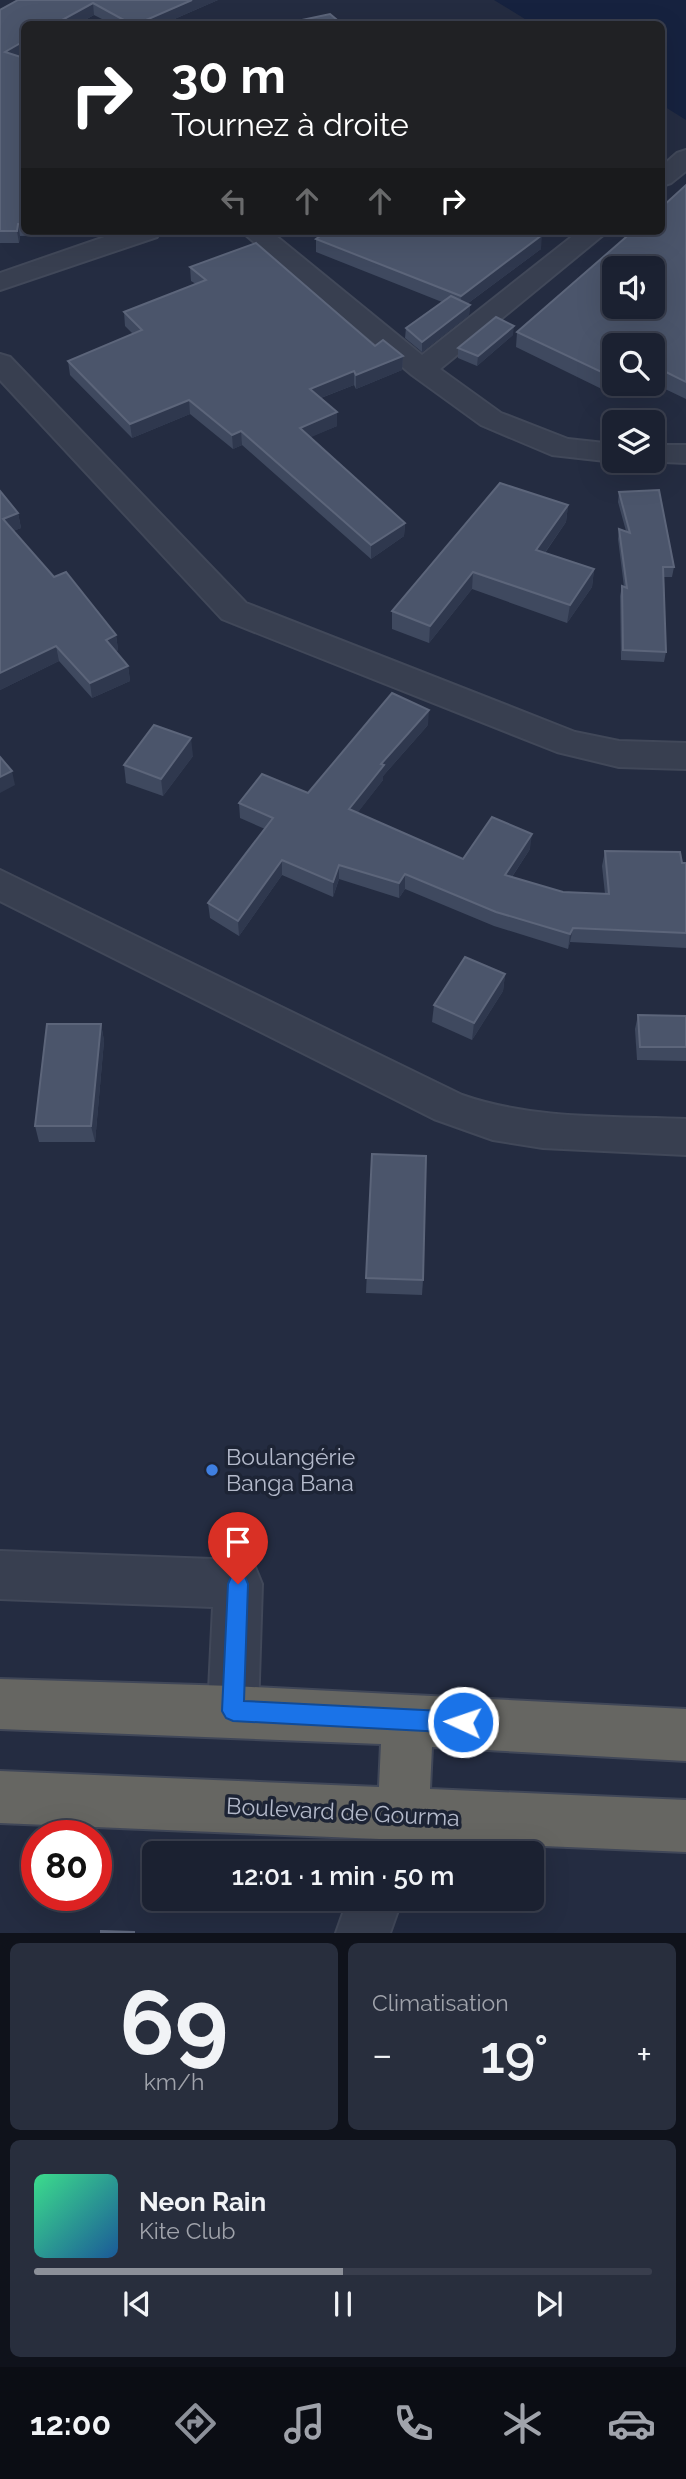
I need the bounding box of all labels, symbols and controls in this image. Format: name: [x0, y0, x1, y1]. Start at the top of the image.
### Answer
text: 30 m: [171, 47, 286, 104]
icon: right: [56, 49, 147, 140]
text: Tournez à droite: [171, 106, 409, 143]
icon: left: [215, 182, 253, 220]
icon: ahead: [288, 182, 326, 220]
icon: ahead: [361, 182, 399, 220]
icon: right: [434, 182, 472, 220]
map controls: [602, 256, 665, 473]
button: sound: [602, 256, 665, 319]
button: search: [602, 333, 665, 396]
button: layers: [602, 410, 665, 473]
place label: Boulangérie Banga Bana: [226, 1443, 355, 1496]
marker: Boulangérie Banga Bana: [204, 1462, 220, 1478]
pin: [208, 1512, 268, 1584]
icon: arrive: [219, 1523, 257, 1561]
position arrow: [426, 1685, 500, 1759]
street label: Boulevard de Gourma: [226, 1792, 460, 1831]
speed limit sign: 80: [21, 1820, 112, 1911]
text: 12:01 · 1 min · 50 m: [232, 1861, 454, 1891]
text: 69: [120, 1969, 228, 2076]
text: Climatisation: [372, 1989, 509, 2016]
text: 19°: [480, 2024, 548, 2085]
text: −: [372, 2032, 392, 2077]
text: +: [636, 2032, 652, 2077]
text: km/h: [144, 2068, 204, 2095]
text: Neon Rain: [139, 2187, 266, 2217]
text: Kite Club: [139, 2217, 236, 2244]
icon: previous: [118, 2285, 156, 2323]
icon: pause: [324, 2285, 362, 2323]
icon: next: [530, 2285, 568, 2323]
icon: directions: [171, 2399, 220, 2448]
icon: music: [280, 2399, 329, 2448]
icon: phone: [389, 2399, 438, 2448]
icon: climate: [498, 2399, 547, 2448]
icon: car: [607, 2399, 656, 2448]
text: 12:00: [30, 2405, 111, 2442]

